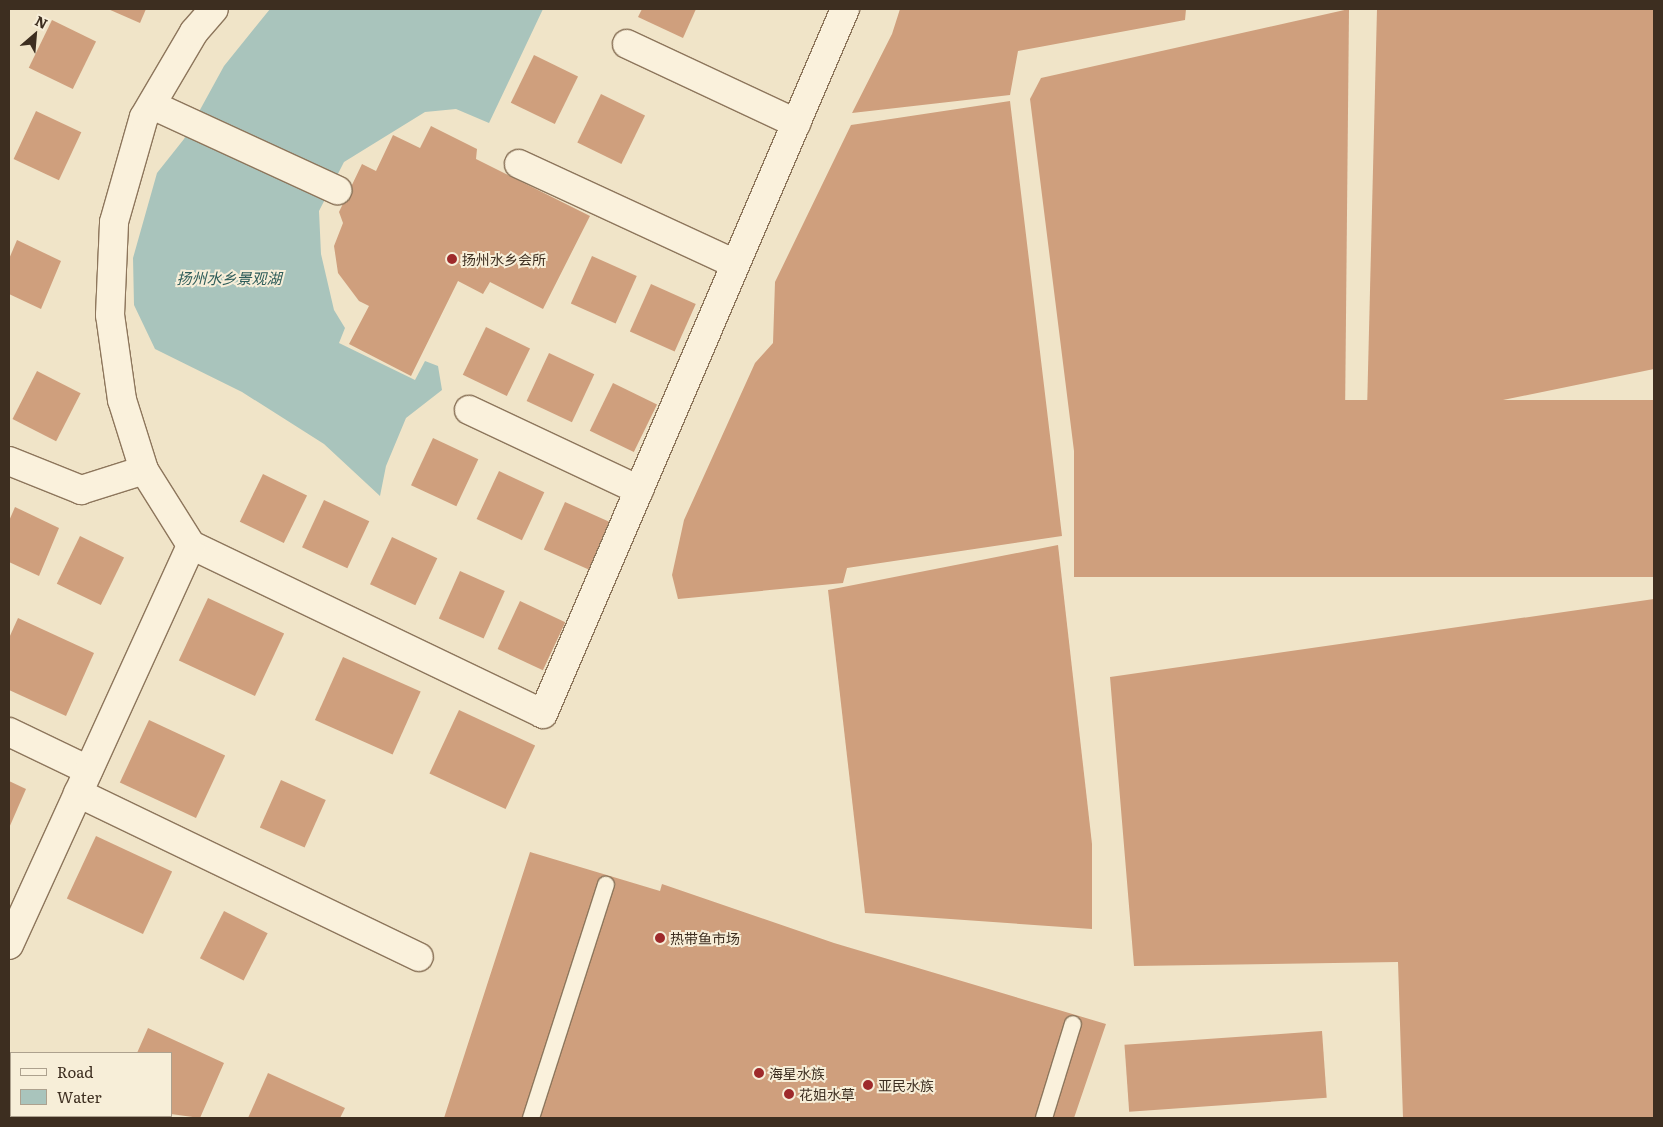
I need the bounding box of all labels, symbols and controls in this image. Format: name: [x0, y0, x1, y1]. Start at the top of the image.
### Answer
north arrow: [10, 10, 60, 60]
text: N: [32, 10, 52, 33]
place label: 扬州水乡会所: [462, 251, 546, 267]
marker: 扬州水乡会所: [446, 253, 458, 265]
water label: 扬州水乡景观湖: [177, 269, 281, 287]
place label: 热带鱼市场: [670, 930, 740, 946]
marker: 热带鱼市场: [654, 932, 666, 944]
legend: [10, 1052, 172, 1117]
text: Road: [57, 1060, 93, 1083]
place label: 海星水族: [769, 1065, 825, 1081]
marker: 海星水族: [753, 1067, 765, 1079]
place label: 亚民水族: [878, 1077, 934, 1093]
marker: 亚民水族: [862, 1079, 874, 1091]
text: Water: [57, 1085, 102, 1108]
place label: 花姐水草: [799, 1086, 855, 1102]
marker: 花姐水草: [783, 1088, 795, 1100]

